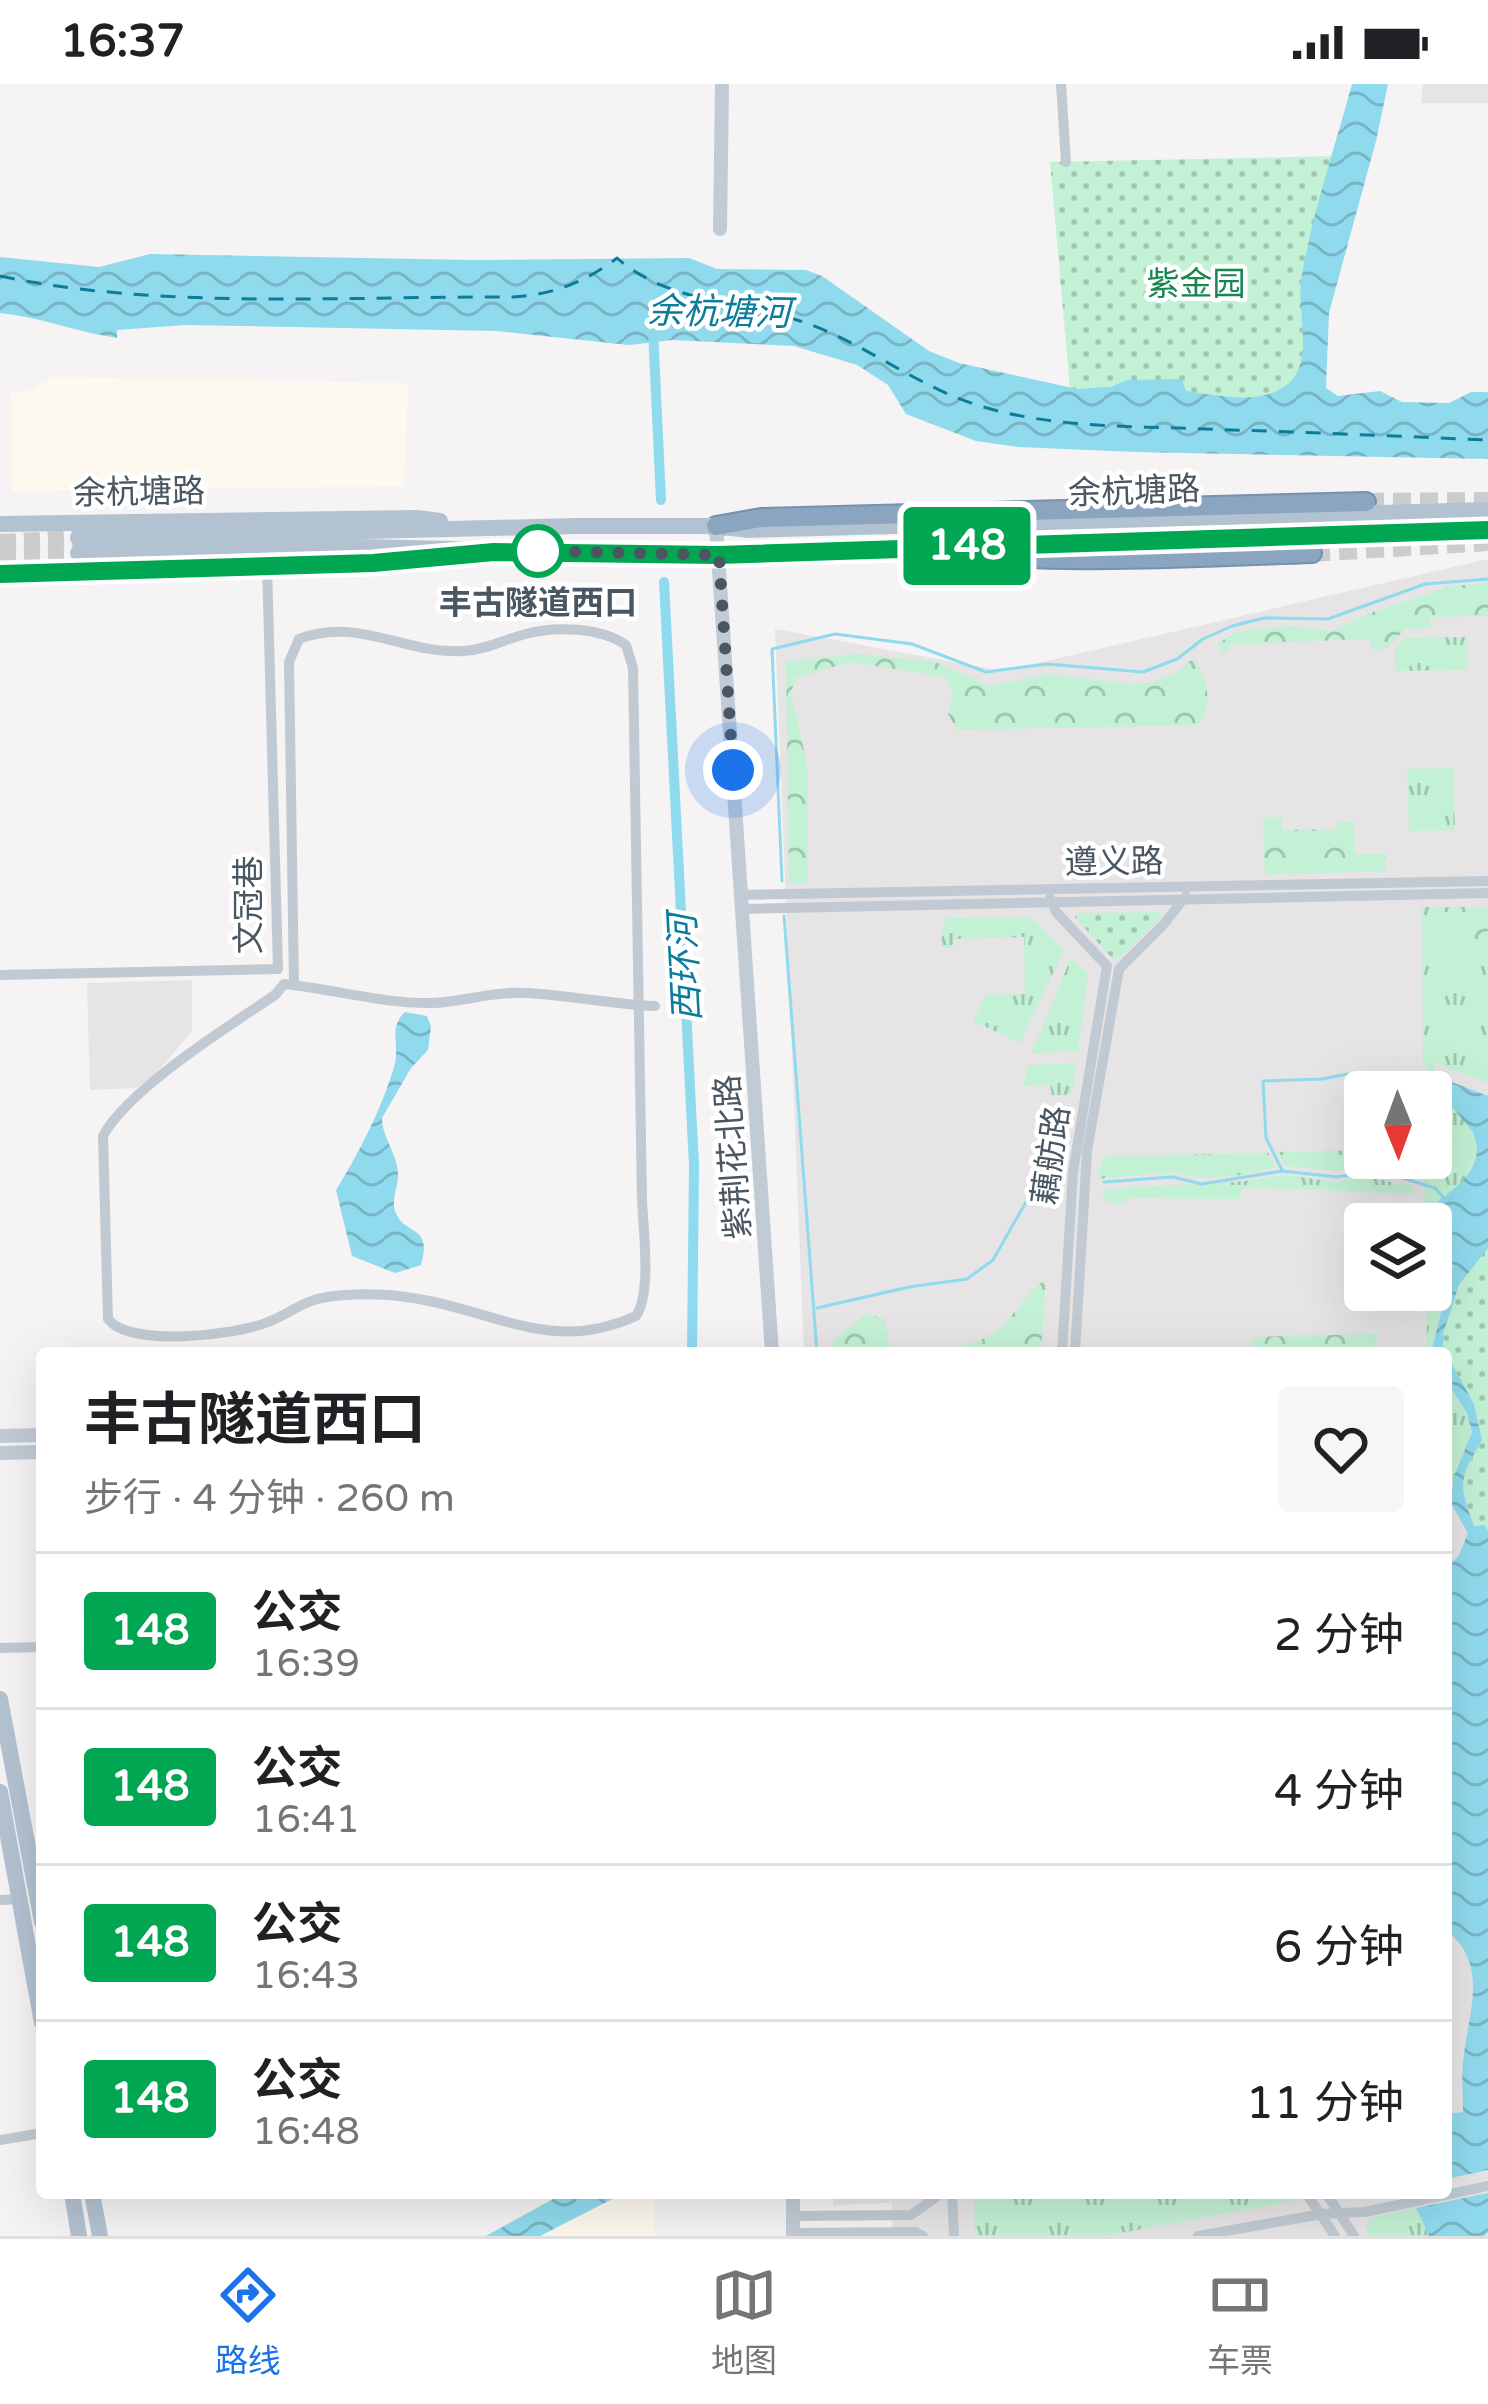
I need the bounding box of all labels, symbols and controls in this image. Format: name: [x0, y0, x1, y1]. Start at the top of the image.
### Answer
text: 16:37: [60, 15, 185, 69]
park label: 紫金园: [1147, 265, 1246, 304]
water label: 余杭塘河: [647, 290, 797, 335]
street label: 余杭塘路: [1067, 470, 1201, 513]
street label: 余杭塘路: [73, 472, 205, 513]
line badge: 148: [898, 507, 1036, 585]
text: 148: [927, 520, 1007, 571]
marker: 丰古隧道西口: [513, 526, 563, 576]
place label: 丰古隧道西口: [439, 584, 637, 623]
your location: [703, 740, 763, 800]
street label: 遵义路: [1064, 842, 1164, 883]
street label: 文冠巷: [230, 856, 269, 955]
water label: 西环河: [661, 907, 710, 1023]
north arrow: [1344, 1071, 1452, 1179]
map controls: [1344, 1071, 1452, 1311]
street label: 紫荆花北路: [708, 1073, 759, 1241]
street label: 藕舫路: [1025, 1103, 1078, 1207]
button: layers: [1344, 1203, 1452, 1311]
button: heart: [1278, 1386, 1404, 1512]
text: 丰古隧道西口: [84, 1387, 426, 1455]
text: 步行 · 4 分钟 · 260 m: [84, 1475, 455, 1522]
text: 公交: [252, 1586, 342, 1640]
text: 148: [110, 1605, 190, 1656]
text: 2 分钟: [1274, 1609, 1404, 1663]
text: 16:39: [252, 1640, 360, 1687]
text: 公交: [252, 1742, 342, 1796]
text: 148: [110, 1761, 190, 1812]
text: 4 分钟: [1274, 1765, 1404, 1819]
text: 16:41: [252, 1796, 360, 1843]
text: 公交: [252, 1898, 342, 1952]
text: 148: [110, 1917, 190, 1968]
text: 6 分钟: [1274, 1921, 1404, 1975]
text: 16:43: [252, 1952, 360, 1999]
text: 公交: [252, 2054, 342, 2108]
text: 148: [110, 2073, 190, 2124]
text: 11 分钟: [1246, 2077, 1404, 2131]
text: 16:48: [252, 2108, 360, 2155]
tab: 路线: [215, 2262, 281, 2382]
tab: 地图: [711, 2262, 777, 2382]
tab: 车票: [1207, 2262, 1273, 2382]

